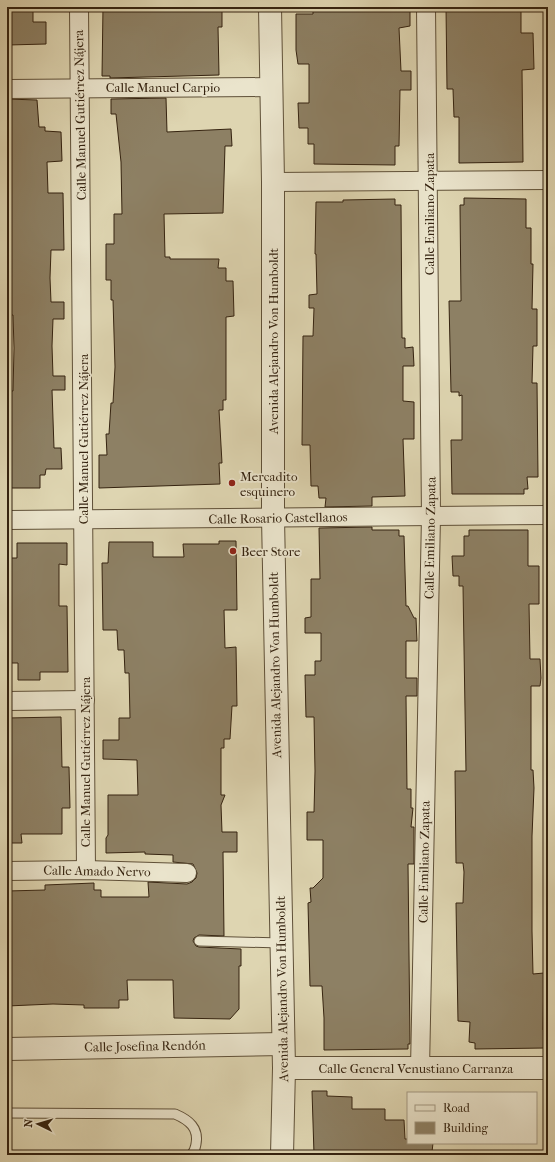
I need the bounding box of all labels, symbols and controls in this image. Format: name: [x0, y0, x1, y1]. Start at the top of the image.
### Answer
street label: Calle Manuel Gutiérrez Nájera: [71, 29, 89, 200]
street label: Calle Manuel Carpio: [106, 80, 221, 95]
street label: Calle Emiliano Zapata: [422, 152, 437, 275]
street label: Avenida Alejandro Von Humboldt: [266, 247, 281, 435]
street label: Calle Manuel Gutiérrez Nájera: [76, 353, 91, 524]
place label: Mercadito esquinero: [240, 469, 298, 499]
street label: Calle Emiliano Zapata: [421, 476, 439, 599]
marker: Mercadito esquinero: [227, 478, 237, 488]
street label: Calle Rosario Castellanos: [208, 509, 348, 527]
place label: Beer Store: [241, 544, 301, 559]
marker: Beer Store: [228, 546, 238, 556]
street label: Avenida Alejandro Von Humboldt: [266, 571, 284, 759]
street label: Calle Manuel Gutiérrez Nájera: [78, 676, 93, 847]
street label: Calle Emiliano Zapata: [415, 800, 433, 923]
street label: Calle Amado Nervo: [43, 863, 151, 879]
street label: Avenida Alejandro Von Humboldt: [273, 895, 291, 1083]
street label: Calle Josefina Rendón: [84, 1037, 206, 1055]
street label: Calle General Venustiano Carranza: [319, 1061, 514, 1076]
legend: [407, 1092, 537, 1144]
text: Road: [443, 1101, 470, 1115]
north arrow: [18, 1104, 58, 1144]
text: N: [22, 1118, 35, 1128]
text: Building: [443, 1121, 488, 1135]

